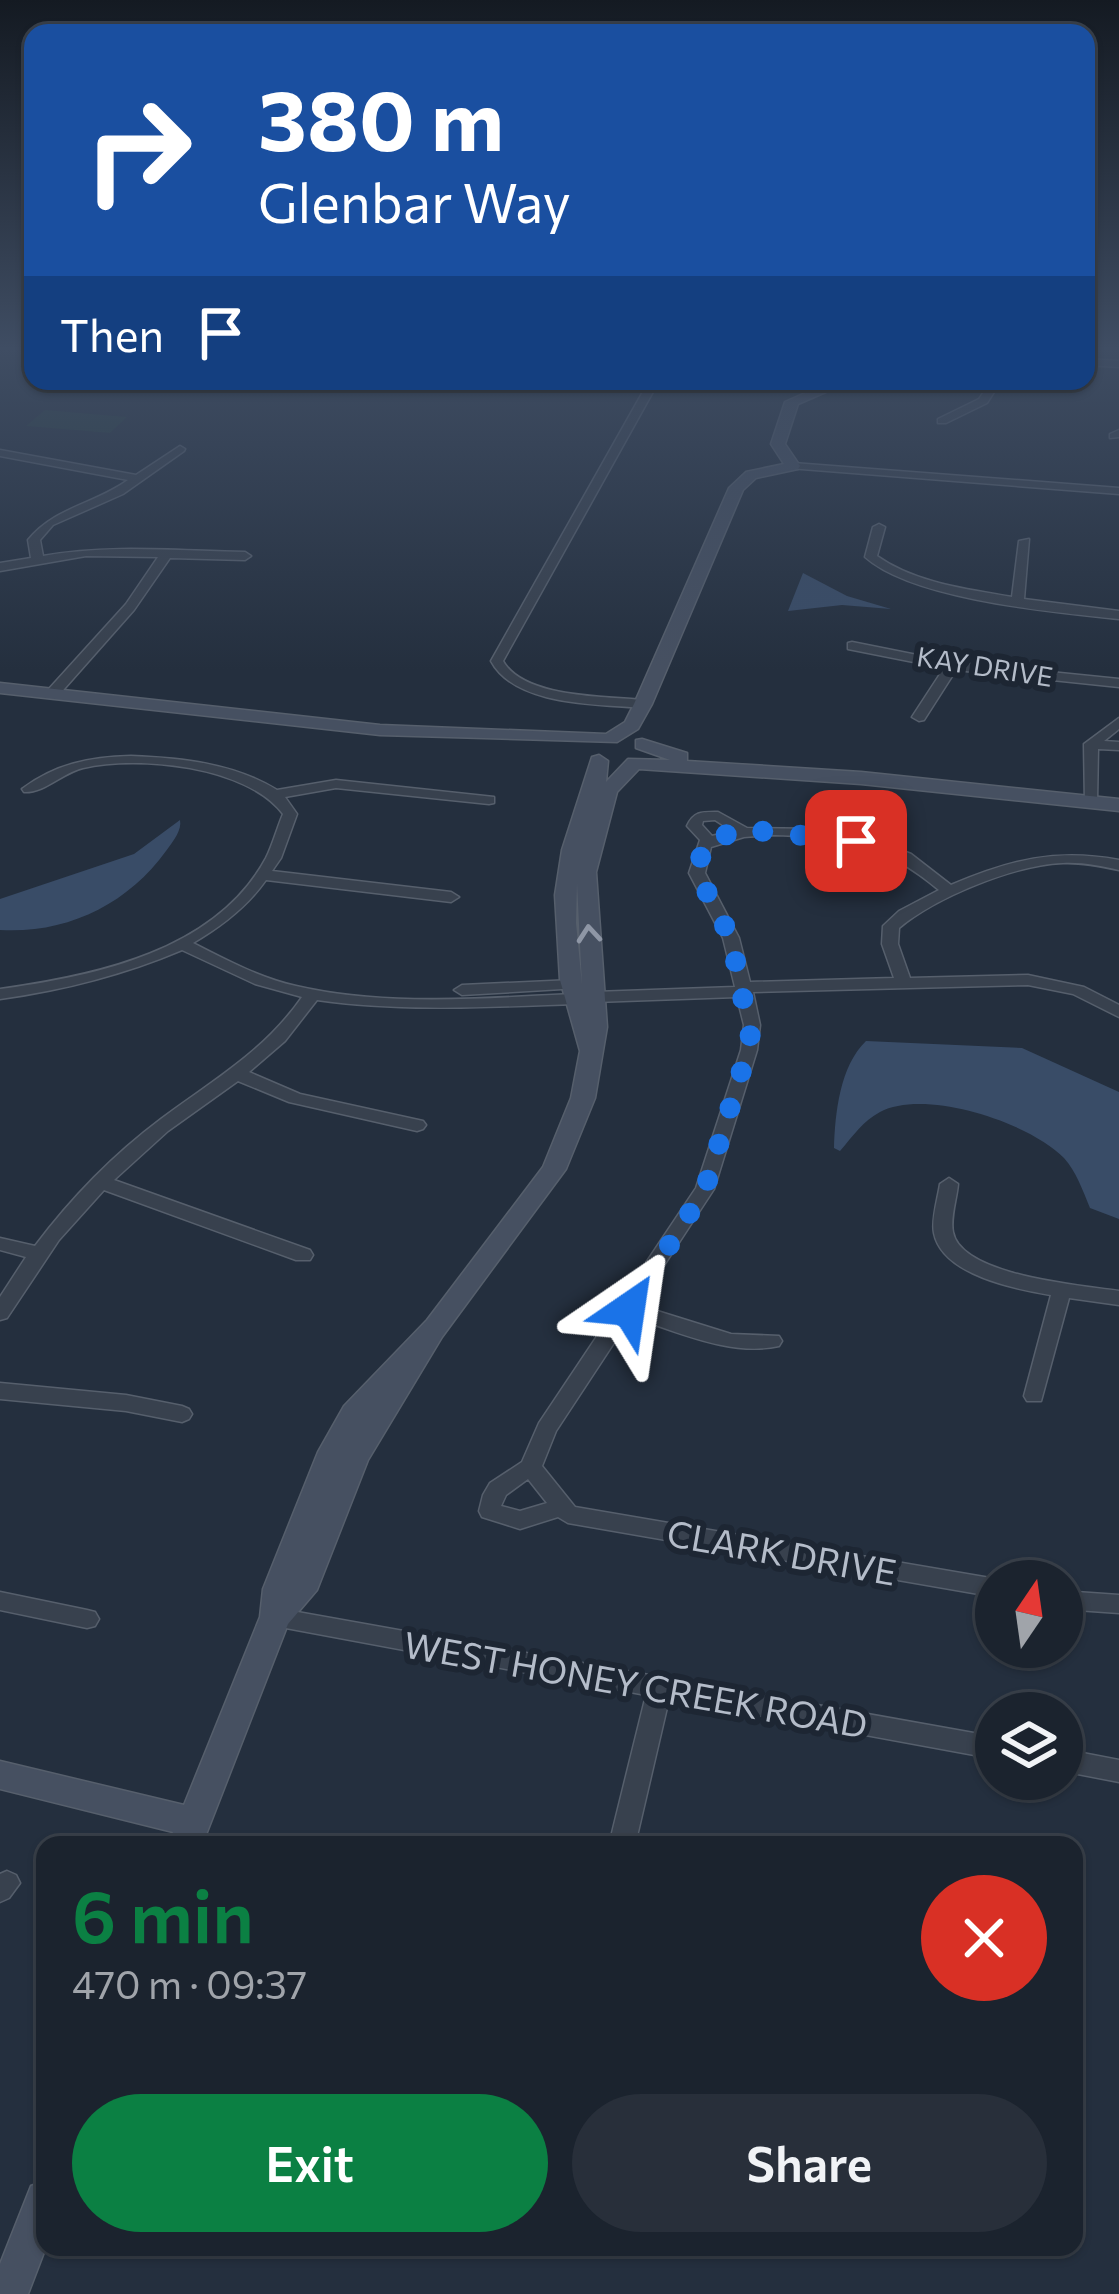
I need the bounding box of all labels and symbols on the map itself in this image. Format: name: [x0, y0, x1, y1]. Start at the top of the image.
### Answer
street label: KAY DRIVE: [915, 639, 1055, 693]
pin: [805, 790, 907, 892]
one-way arrow: [577, 924, 603, 943]
position arrow: [566, 1246, 692, 1372]
street label: CLARK DRIVE: [664, 1509, 900, 1593]
north arrow: [975, 1560, 1083, 1668]
street label: WEST HONEY CREEK ROAD: [401, 1621, 871, 1745]

